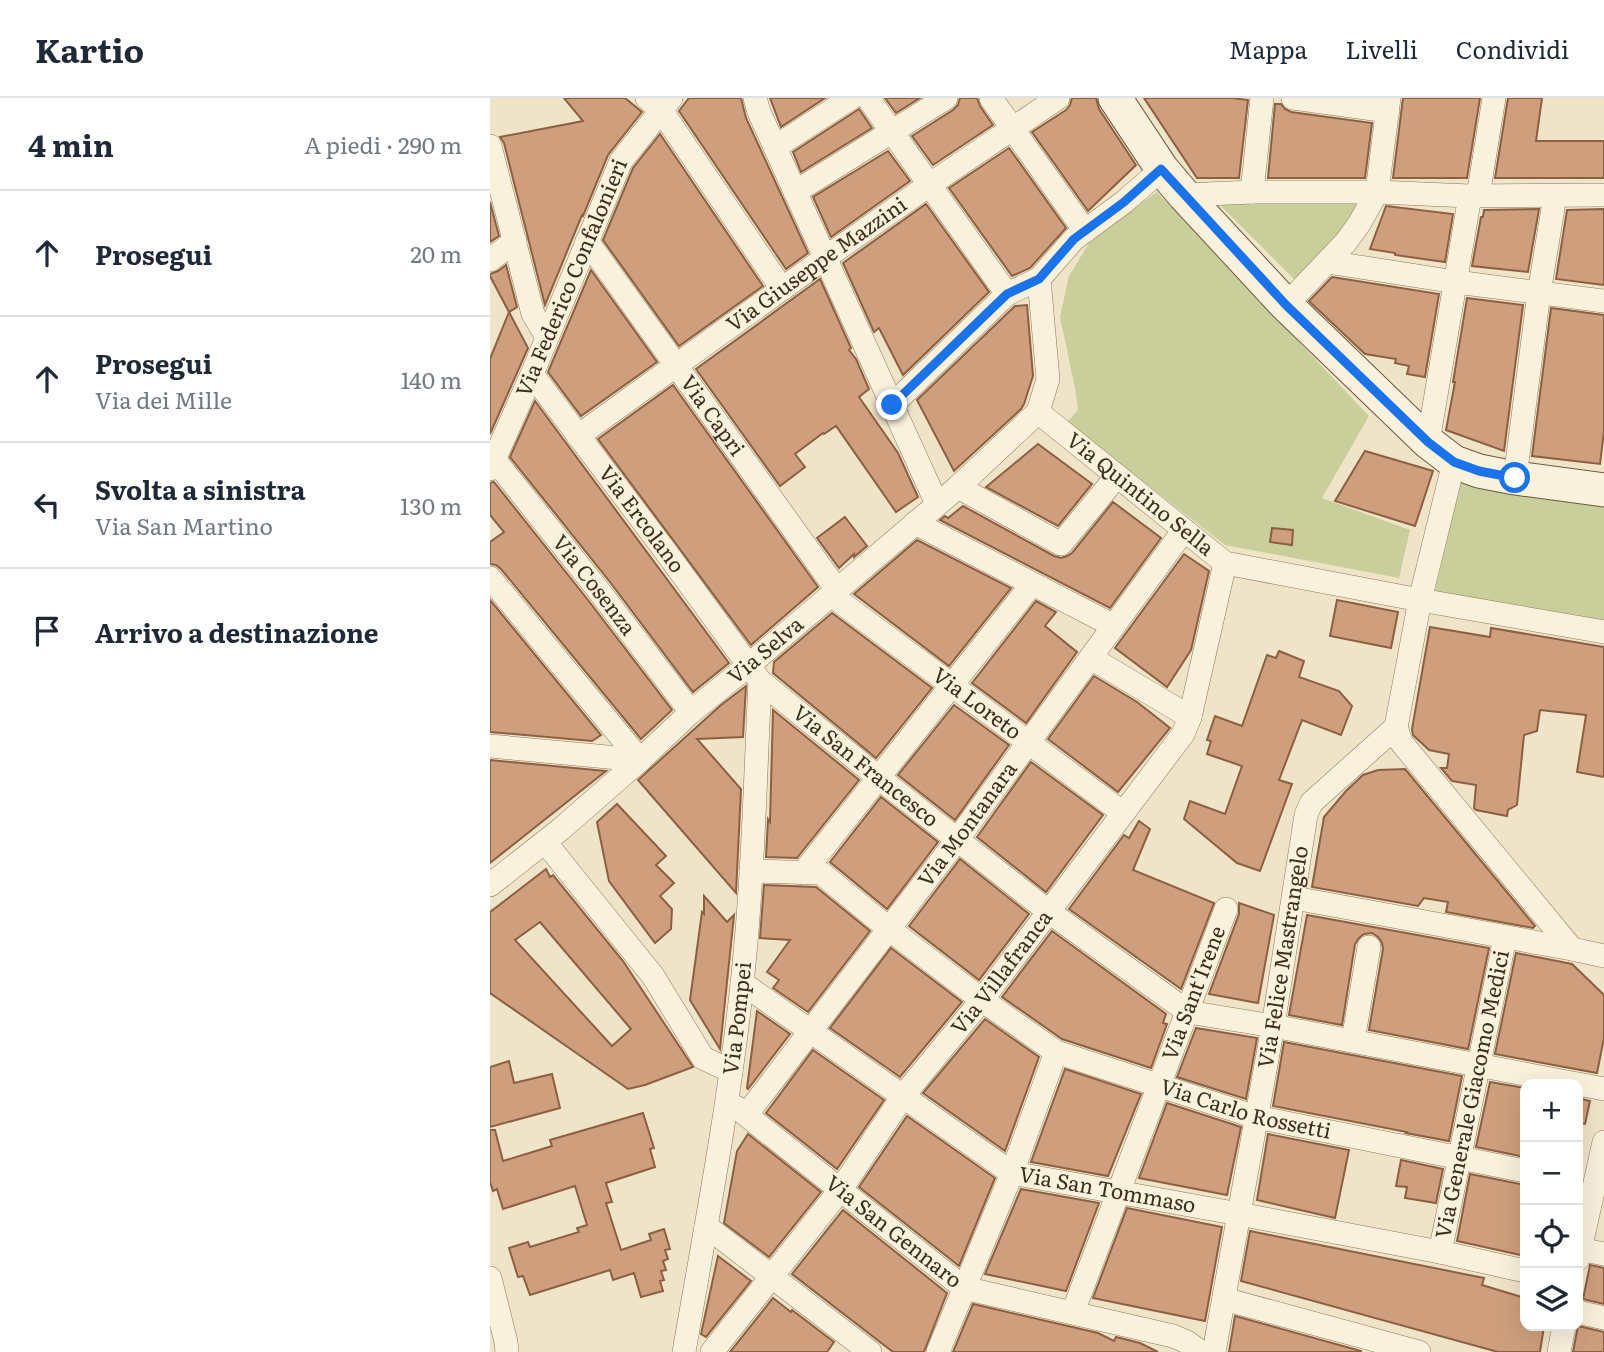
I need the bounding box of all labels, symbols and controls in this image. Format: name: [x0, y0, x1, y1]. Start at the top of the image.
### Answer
text: Kartio: [35, 24, 144, 73]
text: Mappa: [1229, 31, 1307, 66]
text: Livelli: [1345, 31, 1418, 66]
text: Condividi: [1456, 31, 1569, 66]
text: 4 min: [28, 122, 114, 166]
text: A piedi · 290 m: [304, 127, 462, 161]
street label: Via Federico Confalonieri: [506, 153, 633, 401]
street label: Via Giuseppe Mazzini: [719, 187, 912, 338]
icon: ahead: [28, 234, 66, 272]
text: Prosegui: [95, 234, 212, 273]
text: 20 m: [410, 236, 462, 270]
text: Prosegui: [95, 343, 212, 382]
icon: ahead: [28, 360, 66, 398]
text: 140 m: [401, 362, 462, 396]
street label: Via Capri: [675, 367, 754, 461]
text: Via dei Mille: [95, 382, 232, 416]
route end: [876, 389, 907, 420]
street label: Via Quintino Sella: [1061, 423, 1222, 562]
street label: Via Ercolano: [593, 458, 694, 578]
route start: [1499, 462, 1530, 493]
text: Svolta a sinistra: [95, 469, 306, 508]
icon: left: [28, 486, 66, 524]
text: 130 m: [400, 488, 462, 522]
text: Via San Martino: [95, 508, 273, 542]
street label: Via Cosenza: [547, 527, 645, 641]
street label: Via Selva: [720, 607, 809, 690]
icon: arrive: [28, 612, 66, 650]
text: Arrivo a destinazione: [95, 612, 379, 651]
street label: Via Loreto: [927, 658, 1029, 745]
street label: Via San Francesco: [787, 696, 947, 833]
street label: Via Montanara: [909, 753, 1023, 892]
street label: Via Felice Mastrangelo: [1248, 843, 1314, 1070]
street label: Via Villafranca: [942, 902, 1059, 1040]
street label: Via Sant'Irene: [1152, 921, 1231, 1064]
street label: Via Generale Giacomo Medici: [1425, 947, 1515, 1241]
street label: Via Pompei: [713, 960, 757, 1076]
street label: Via Carlo Rossetti: [1157, 1069, 1334, 1145]
map controls: [1520, 1079, 1583, 1331]
button: +: [1520, 1079, 1583, 1142]
button: −: [1520, 1142, 1583, 1205]
street label: Via San Tommaso: [1017, 1157, 1199, 1219]
street label: Via San Gennaro: [820, 1166, 970, 1294]
button: locate: [1520, 1205, 1583, 1268]
button: layers: [1520, 1268, 1583, 1331]

